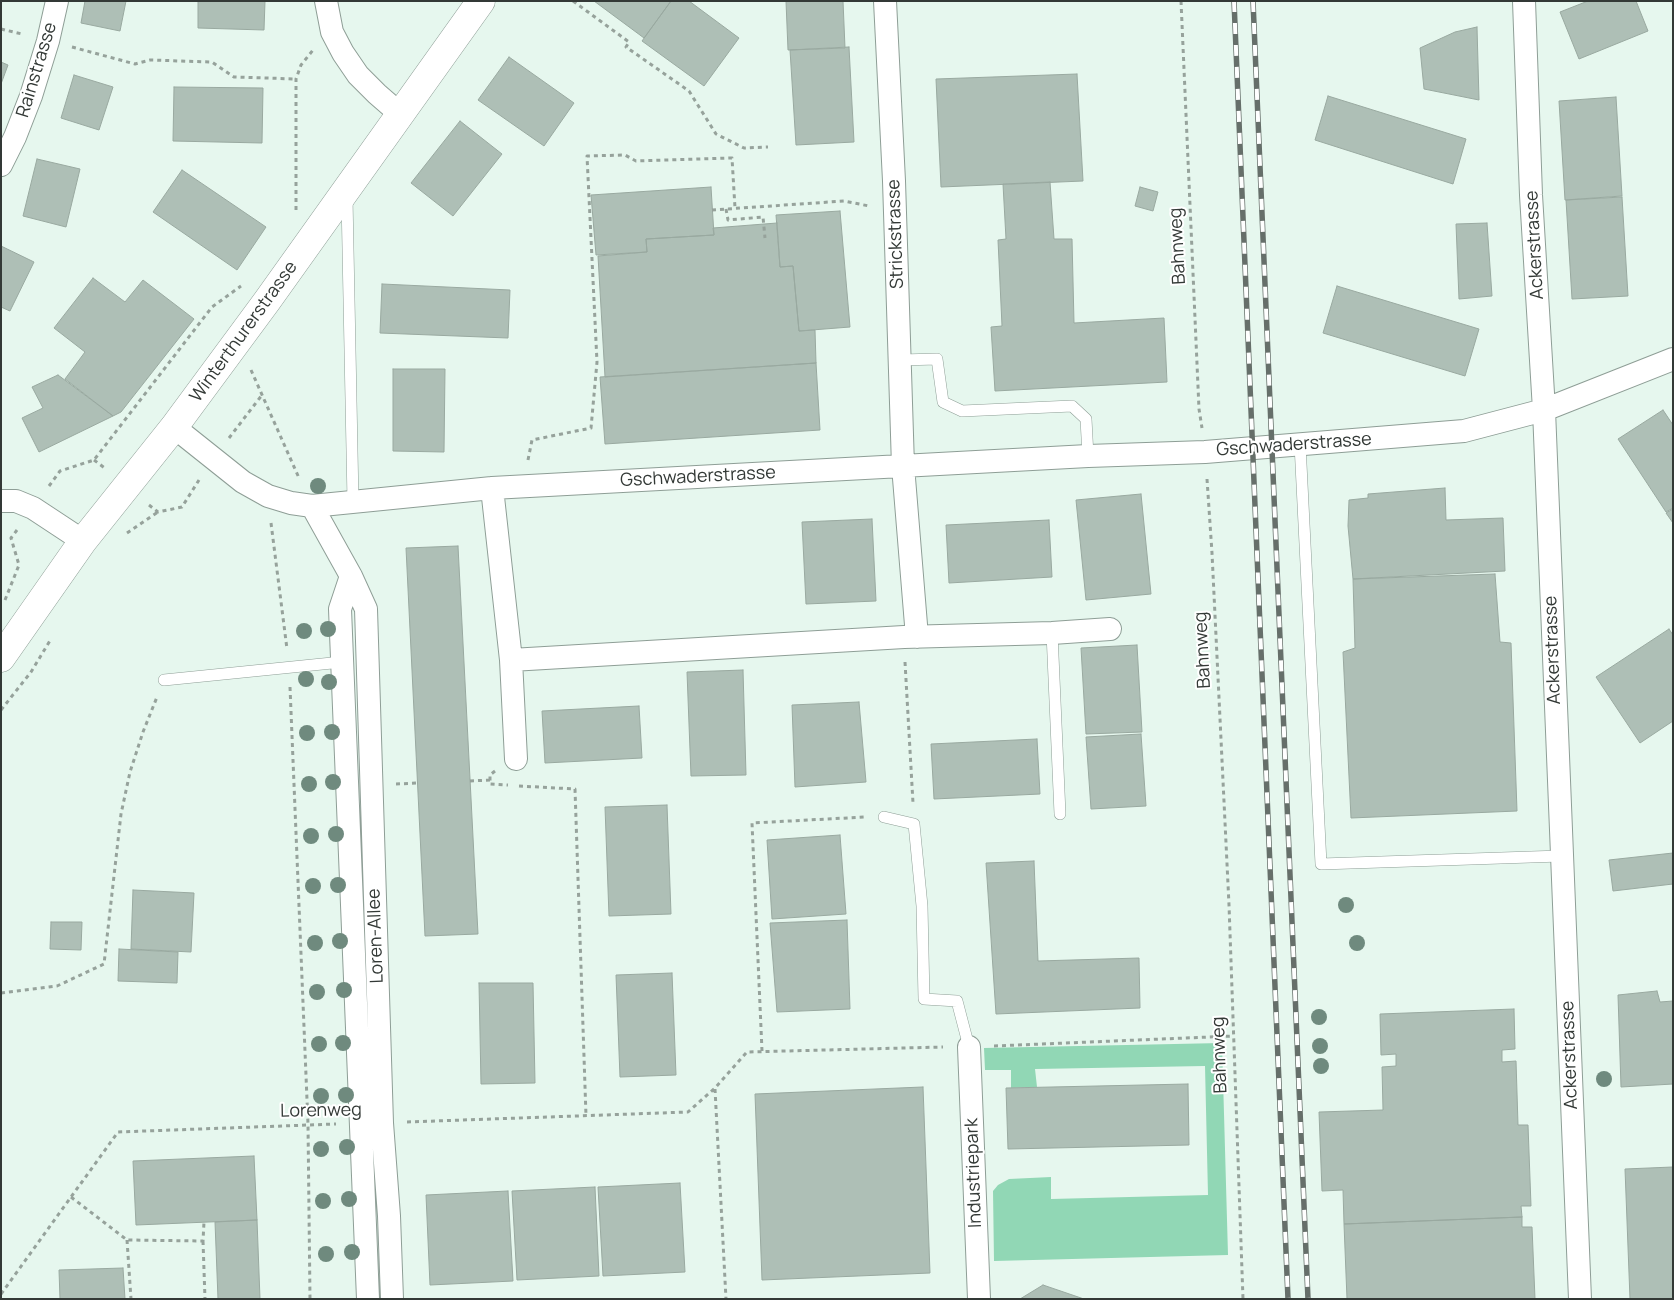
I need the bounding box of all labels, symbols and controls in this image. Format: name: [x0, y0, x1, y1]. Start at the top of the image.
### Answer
street label: Rainstrasse: [12, 20, 62, 120]
street label: Strickstrasse: [883, 179, 909, 289]
street label: Ackerstrasse: [1521, 190, 1549, 300]
street label: Bahnweg: [1165, 207, 1191, 285]
street label: Winterthurerstrasse: [186, 257, 302, 407]
street label: Gschwaderstrasse: [1216, 429, 1372, 461]
street label: Gschwaderstrasse: [620, 462, 776, 492]
street label: Ackerstrasse: [1540, 595, 1566, 705]
street label: Bahnweg: [1190, 611, 1216, 689]
street label: Loren-Allee: [364, 888, 388, 984]
street label: Ackerstrasse: [1557, 1000, 1583, 1110]
street label: Bahnweg: [1208, 1016, 1232, 1094]
street label: Lorenweg: [280, 1099, 362, 1123]
street label: Industriepark: [961, 1118, 987, 1228]

